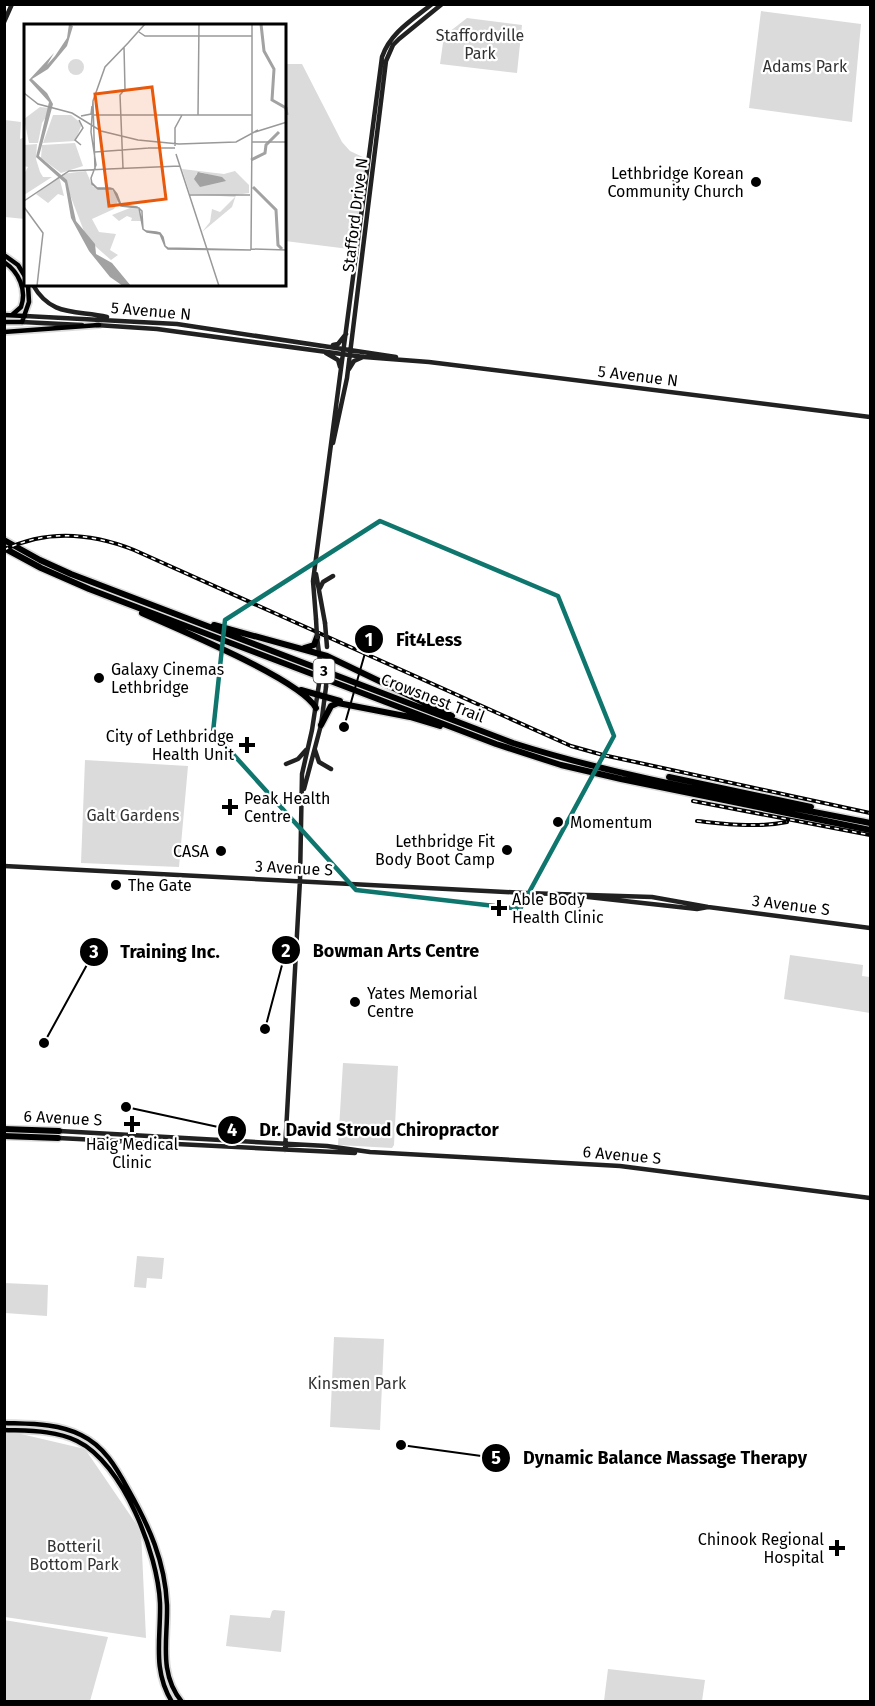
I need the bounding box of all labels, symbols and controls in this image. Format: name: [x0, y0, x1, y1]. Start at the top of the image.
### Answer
inset map: [24, 24, 286, 286]
park label: Staffordville Park: [436, 26, 524, 63]
park label: Adams Park: [763, 57, 848, 76]
street label: Stafford Drive N: [339, 157, 371, 273]
place label: Lethbridge Korean Community Church: [607, 164, 744, 201]
marker: Lethbridge Korean Community Church: [749, 175, 763, 189]
street label: 5 Avenue N: [110, 298, 192, 324]
street label: 5 Avenue N: [597, 362, 679, 390]
callout: Fit4Less: [354, 621, 474, 657]
text: 1: [365, 629, 373, 651]
text: Fit4Less: [396, 629, 462, 651]
road number: 3: [314, 659, 334, 683]
place label: Galaxy Cinemas Lethbridge: [111, 660, 224, 697]
street label: Crowsnest Trail: [378, 669, 488, 727]
marker: Galaxy Cinemas Lethbridge: [92, 671, 106, 685]
place label: City of Lethbridge Health Unit: [106, 727, 234, 764]
marker: City of Lethbridge Health Unit: [238, 736, 256, 754]
place label: Peak Health Centre: [244, 789, 330, 826]
marker: Peak Health Centre: [221, 798, 239, 816]
park label: Galt Gardens: [87, 806, 179, 825]
place label: Momentum: [570, 813, 652, 832]
marker: Momentum: [551, 815, 565, 829]
place label: Lethbridge Fit Body Boot Camp: [375, 832, 495, 869]
place label: CASA: [173, 842, 210, 861]
marker: Lethbridge Fit Body Boot Camp: [500, 843, 514, 857]
marker: CASA: [214, 844, 228, 858]
street label: 3 Avenue S: [254, 856, 334, 880]
place label: The Gate: [128, 876, 192, 895]
marker: The Gate: [109, 878, 123, 892]
place label: Able Body Health Clinic: [512, 890, 604, 927]
street label: 3 Avenue S: [751, 891, 831, 919]
marker: Able Body Health Clinic: [490, 899, 508, 917]
callout: Bowman Arts Centre: [271, 932, 491, 968]
callout: Training Inc.: [79, 934, 232, 970]
text: 2: [281, 940, 291, 962]
text: Bowman Arts Centre: [313, 940, 479, 962]
text: 3: [88, 941, 99, 963]
text: Training Inc.: [120, 941, 220, 963]
place label: Yates Memorial Centre: [367, 984, 478, 1021]
marker: Yates Memorial Centre: [348, 995, 362, 1009]
street label: 6 Avenue S: [23, 1106, 103, 1130]
callout: Dr. David Stroud Chiropractor: [217, 1112, 511, 1148]
marker: Haig Medical Clinic: [123, 1115, 141, 1133]
text: 4: [227, 1119, 237, 1141]
text: Dr. David Stroud Chiropractor: [259, 1119, 499, 1141]
place label: Haig Medical Clinic: [86, 1135, 179, 1172]
street label: 6 Avenue S: [582, 1142, 662, 1168]
park label: Kinsmen Park: [308, 1374, 407, 1393]
callout: Dynamic Balance Massage Therapy: [481, 1440, 819, 1476]
text: 5: [491, 1447, 501, 1469]
text: Dynamic Balance Massage Therapy: [523, 1447, 808, 1469]
place label: Chinook Regional Hospital: [698, 1530, 824, 1567]
park label: Botteril Bottom Park: [29, 1537, 119, 1574]
marker: Chinook Regional Hospital: [828, 1539, 846, 1557]

